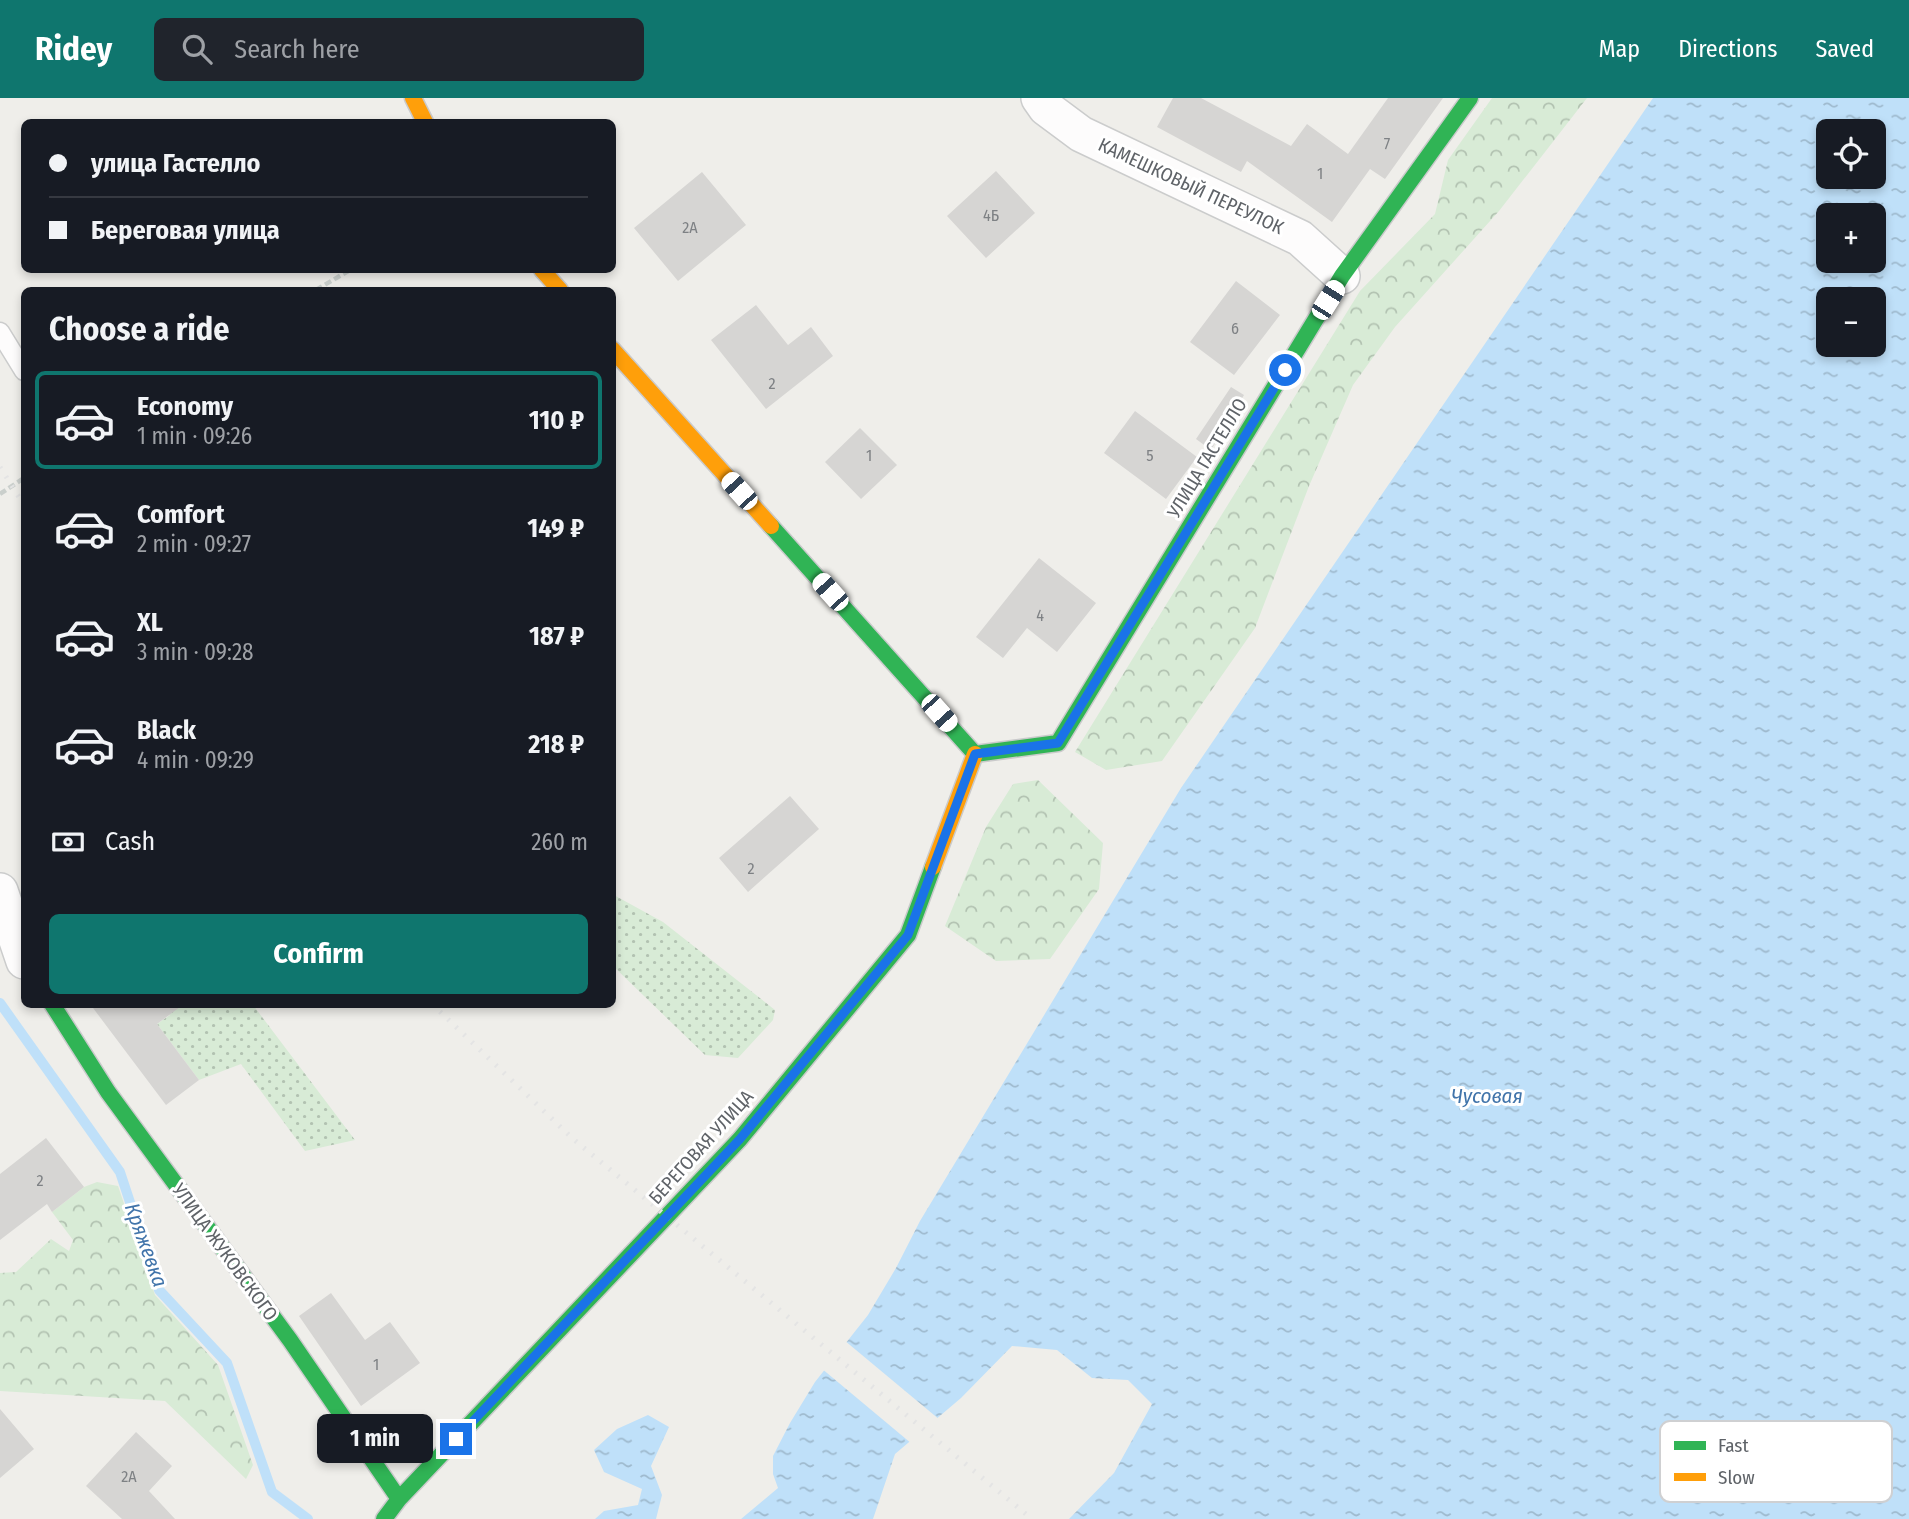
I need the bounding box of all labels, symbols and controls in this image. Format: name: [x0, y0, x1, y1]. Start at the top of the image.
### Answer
search box: [154, 18, 644, 81]
text: Ridey: [35, 29, 112, 69]
icon: search: [178, 30, 216, 68]
text: Search here: [234, 34, 360, 65]
text: Map: [1599, 35, 1640, 63]
text: Directions: [1678, 35, 1777, 63]
text: Saved: [1815, 35, 1874, 63]
map controls: [1816, 119, 1886, 357]
button: locate: [1816, 119, 1886, 189]
street label: КАМЕШКОВЫЙ ПЕРЕУЛОК: [1095, 133, 1287, 239]
house number: 7: [1384, 134, 1391, 153]
text: улица Гастелло: [91, 148, 260, 179]
house number: 1: [1317, 164, 1323, 183]
button: +: [1816, 203, 1886, 273]
house number: 4Б: [983, 206, 999, 225]
text: Береговая улица: [91, 215, 280, 246]
house number: 2А: [682, 218, 698, 237]
car: [1308, 277, 1349, 323]
button: −: [1816, 287, 1886, 357]
text: Choose a ride: [49, 310, 230, 348]
house number: 6: [1231, 319, 1239, 338]
route start: [1269, 354, 1301, 386]
house number: 2: [768, 374, 776, 393]
icon: car: [53, 389, 116, 452]
text: Economy: [137, 391, 233, 422]
street label: УЛИЦА ГАСТЕЛЛО: [1162, 394, 1252, 523]
text: 110 ₽: [529, 405, 584, 436]
text: 1 min · 09:26: [137, 422, 252, 450]
house number: 1: [866, 446, 872, 465]
house number: 5: [1146, 446, 1154, 465]
car: [718, 468, 761, 514]
icon: car: [53, 497, 116, 560]
text: Comfort: [137, 499, 225, 530]
text: 149 ₽: [527, 513, 584, 544]
text: 2 min · 09:27: [137, 530, 251, 558]
car: [809, 569, 852, 615]
icon: car: [53, 605, 116, 668]
house number: 4: [1036, 606, 1044, 625]
text: XL: [137, 607, 163, 638]
text: 187 ₽: [529, 621, 584, 652]
text: 3 min · 09:28: [137, 638, 254, 666]
car: [918, 690, 961, 736]
icon: car: [53, 713, 116, 776]
text: Black: [137, 715, 196, 746]
text: 218 ₽: [528, 729, 584, 760]
text: 4 min · 09:29: [137, 746, 254, 774]
icon: cash: [49, 823, 87, 861]
text: Cash: [105, 826, 155, 857]
text: 260 m: [531, 828, 588, 856]
house number: 2: [747, 859, 755, 878]
button: Confirm: [49, 914, 588, 994]
water label: Чусовая: [1451, 1083, 1523, 1109]
street label: БЕРЕГОВАЯ УЛИЦА: [644, 1085, 758, 1209]
house number: 2: [36, 1171, 44, 1190]
street label: УЛИЦА ЖУКОВСКОГО: [167, 1178, 283, 1325]
water label: Кряжевка: [119, 1199, 173, 1291]
house number: 1: [373, 1355, 379, 1374]
callout: 1 min: [316, 1414, 432, 1464]
legend: [1660, 1421, 1892, 1502]
route end: [440, 1423, 472, 1455]
text: 1 min: [350, 1424, 400, 1452]
text: Fast: [1718, 1434, 1749, 1457]
text: Slow: [1718, 1466, 1755, 1489]
house number: 2А: [121, 1467, 137, 1486]

